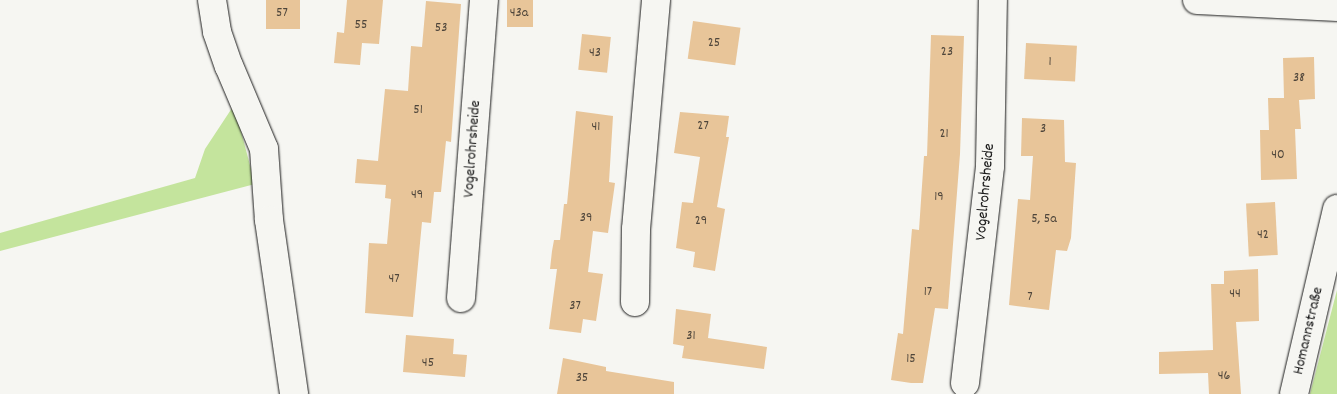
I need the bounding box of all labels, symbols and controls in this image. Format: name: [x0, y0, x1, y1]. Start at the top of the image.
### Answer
house number: 57: [276, 5, 288, 21]
house number: 43a: [510, 5, 528, 21]
house number: 55: [355, 17, 367, 33]
house number: 53: [435, 20, 447, 36]
house number: 25: [708, 35, 720, 51]
house number: 23: [941, 44, 953, 60]
house number: 43: [589, 45, 601, 61]
house number: 1: [1048, 54, 1052, 70]
house number: 38: [1293, 70, 1305, 86]
street label: Vogelrohrsheide: [460, 100, 486, 198]
house number: 51: [413, 102, 423, 118]
house number: 27: [697, 118, 709, 134]
house number: 41: [592, 119, 600, 135]
house number: 3: [1040, 121, 1046, 137]
house number: 21: [939, 126, 949, 142]
street label: Vogelrohrsheide: [972, 143, 1000, 241]
house number: 40: [1271, 147, 1285, 163]
house number: 49: [411, 187, 423, 203]
house number: 19: [934, 189, 944, 205]
house number: 39: [580, 210, 592, 226]
house number: 5, 5a: [1031, 211, 1057, 227]
house number: 29: [695, 213, 707, 229]
house number: 42: [1257, 227, 1269, 243]
house number: 47: [388, 271, 400, 287]
house number: 17: [924, 284, 932, 300]
street label: Homannstraße: [1290, 285, 1328, 377]
house number: 44: [1229, 286, 1241, 302]
house number: 7: [1027, 289, 1033, 305]
house number: 37: [569, 298, 581, 314]
house number: 31: [686, 328, 696, 344]
house number: 15: [906, 351, 916, 367]
house number: 45: [422, 355, 434, 371]
house number: 46: [1218, 368, 1230, 384]
house number: 35: [576, 370, 588, 386]

